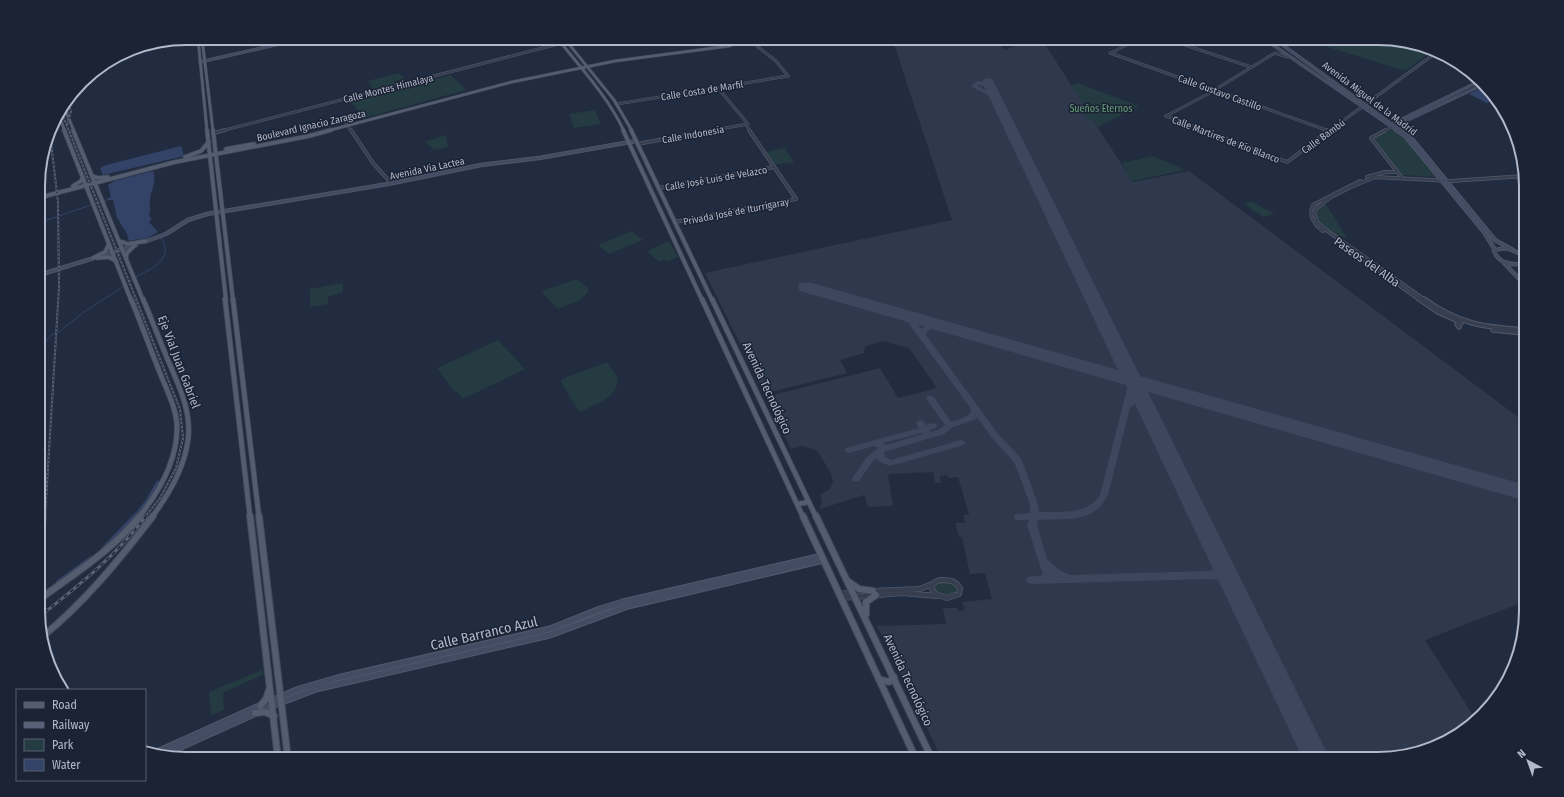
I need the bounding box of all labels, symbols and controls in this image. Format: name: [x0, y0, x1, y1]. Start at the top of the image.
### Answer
street label: Avenida Miguel de la Madrid: [1320, 59, 1419, 138]
street label: Calle Montes Himalaya: [342, 72, 435, 106]
street label: Calle Gustavo Castillo: [1176, 72, 1263, 114]
street label: Calle Costa de Marfil: [660, 78, 745, 103]
park label: Sueños Eternos: [1069, 103, 1133, 115]
street label: Boulevard Ignacio Zaragoza: [256, 108, 367, 144]
street label: Calle Martires de Río Blanco: [1170, 113, 1281, 166]
street label: Calle Bambú: [1299, 116, 1348, 157]
street label: Calle Indonesia: [661, 124, 725, 146]
street label: Avenida Via Lactea: [389, 155, 466, 183]
street label: Calle José Luis de Velazco: [664, 164, 768, 194]
street label: Privada José de Iturrigaray: [682, 196, 791, 228]
street label: Paseos del Alba: [1332, 234, 1403, 290]
street label: Eje Vial Juan Gabriel: [155, 314, 203, 410]
street label: Avenida Tecnológico: [740, 340, 794, 436]
street label: Calle Barranco Azul: [429, 613, 540, 654]
street label: Avenida Tecnológico: [881, 632, 935, 728]
legend: [16, 689, 146, 781]
text: Road: [52, 698, 77, 712]
text: Railway: [52, 718, 90, 732]
text: Park: [52, 738, 74, 752]
north arrow: [1508, 741, 1548, 781]
text: N: [1515, 747, 1529, 761]
text: Water: [52, 758, 81, 772]

